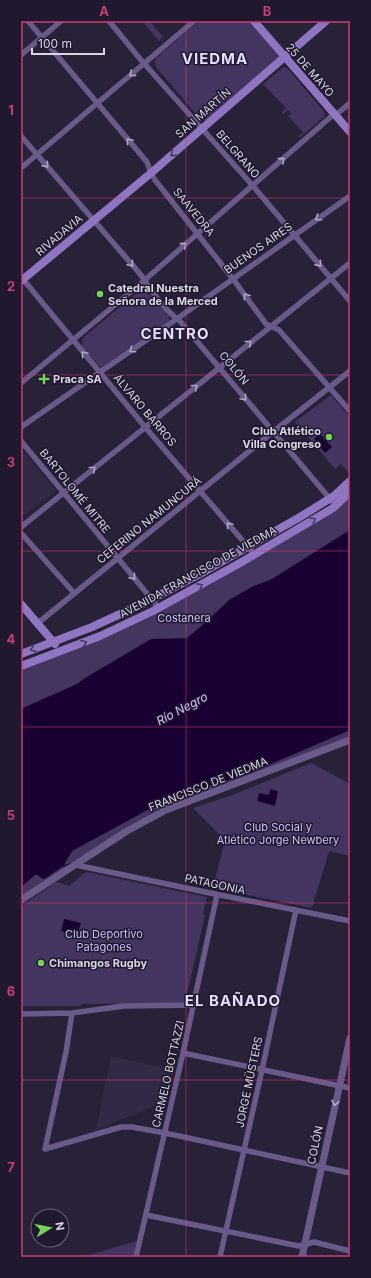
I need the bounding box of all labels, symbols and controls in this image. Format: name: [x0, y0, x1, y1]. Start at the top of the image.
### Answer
text: A: [99, 3, 109, 19]
text: B: [263, 3, 272, 19]
scale bar: [32, 30, 104, 56]
text: 100 m: [38, 36, 72, 51]
street label: 25 DE MAYO: [283, 40, 337, 100]
district label: VIEDMA: [182, 49, 248, 68]
one-way arrow: [130, 69, 137, 76]
street label: SAN MARTÍN: [172, 85, 234, 141]
text: 1: [8, 102, 14, 118]
street label: BELGRANO: [213, 127, 263, 181]
one-way arrow: [127, 138, 134, 145]
one-way arrow: [170, 149, 177, 156]
one-way arrow: [278, 158, 285, 165]
one-way arrow: [42, 161, 49, 168]
street label: SAAVEDRA: [170, 185, 218, 239]
street label: RIVADAVIA: [33, 211, 86, 259]
one-way arrow: [315, 213, 322, 221]
street label: BUENOS AIRES: [221, 219, 295, 277]
one-way arrow: [179, 242, 187, 250]
one-way arrow: [127, 259, 134, 266]
one-way arrow: [314, 259, 322, 267]
text: 2: [7, 278, 15, 294]
place label: Catedral Nuestra Señora de la Merced: [108, 281, 218, 308]
marker: Catedral Nuestra Señora de la Merced: [95, 289, 105, 299]
one-way arrow: [244, 294, 251, 301]
district label: CENTRO: [140, 324, 210, 343]
one-way arrow: [245, 341, 252, 348]
one-way arrow: [129, 345, 136, 353]
street label: COLÓN: [216, 349, 252, 387]
one-way arrow: [82, 351, 89, 358]
street label: ÁLVARO BARROS: [111, 371, 179, 449]
place label: Praca SA: [53, 372, 102, 386]
marker: Praca SA: [38, 373, 50, 385]
one-way arrow: [190, 385, 197, 392]
one-way arrow: [240, 393, 247, 400]
place label: Club Atlético Villa Congreso: [243, 424, 321, 451]
marker: Club Atlético Villa Congreso: [324, 432, 334, 442]
street label: BARTOLOMÉ MITRE: [37, 446, 113, 536]
text: 3: [7, 454, 15, 470]
one-way arrow: [89, 466, 96, 473]
street label: CEFERINO NAMUNCURÁ: [94, 473, 205, 567]
one-way arrow: [309, 518, 316, 525]
street label: AVENIDA FRANCISCO DE VIEDMA: [117, 523, 280, 621]
one-way arrow: [227, 523, 234, 530]
one-way arrow: [128, 572, 135, 579]
one-way arrow: [196, 583, 204, 590]
park label: Costanera: [157, 611, 211, 625]
text: 4: [7, 631, 16, 647]
one-way arrow: [80, 639, 87, 647]
one-way arrow: [30, 644, 38, 652]
water label: Río Negro: [154, 689, 210, 728]
street label: FRANCISCO DE VIEDMA: [146, 754, 270, 814]
text: 5: [7, 807, 15, 823]
park label: Club Social y Atlético Jorge Newbery: [217, 820, 339, 847]
street label: PATAGONIA: [183, 871, 247, 897]
park label: Club Deportivo Patagones: [65, 927, 143, 954]
place label: Chimangos Rugby: [49, 956, 147, 970]
marker: Chimangos Rugby: [36, 958, 46, 968]
text: 6: [7, 983, 15, 999]
district label: EL BAÑADO: [185, 991, 281, 1010]
street label: CARMELO BOTTAZZI: [149, 1019, 187, 1129]
street label: JORGE MÜSTERS: [233, 1035, 265, 1129]
one-way arrow: [332, 1100, 340, 1107]
street label: COLÓN: [304, 1124, 326, 1166]
text: 7: [7, 1159, 15, 1175]
north arrow: [30, 1208, 70, 1248]
text: N: [52, 1221, 67, 1232]

